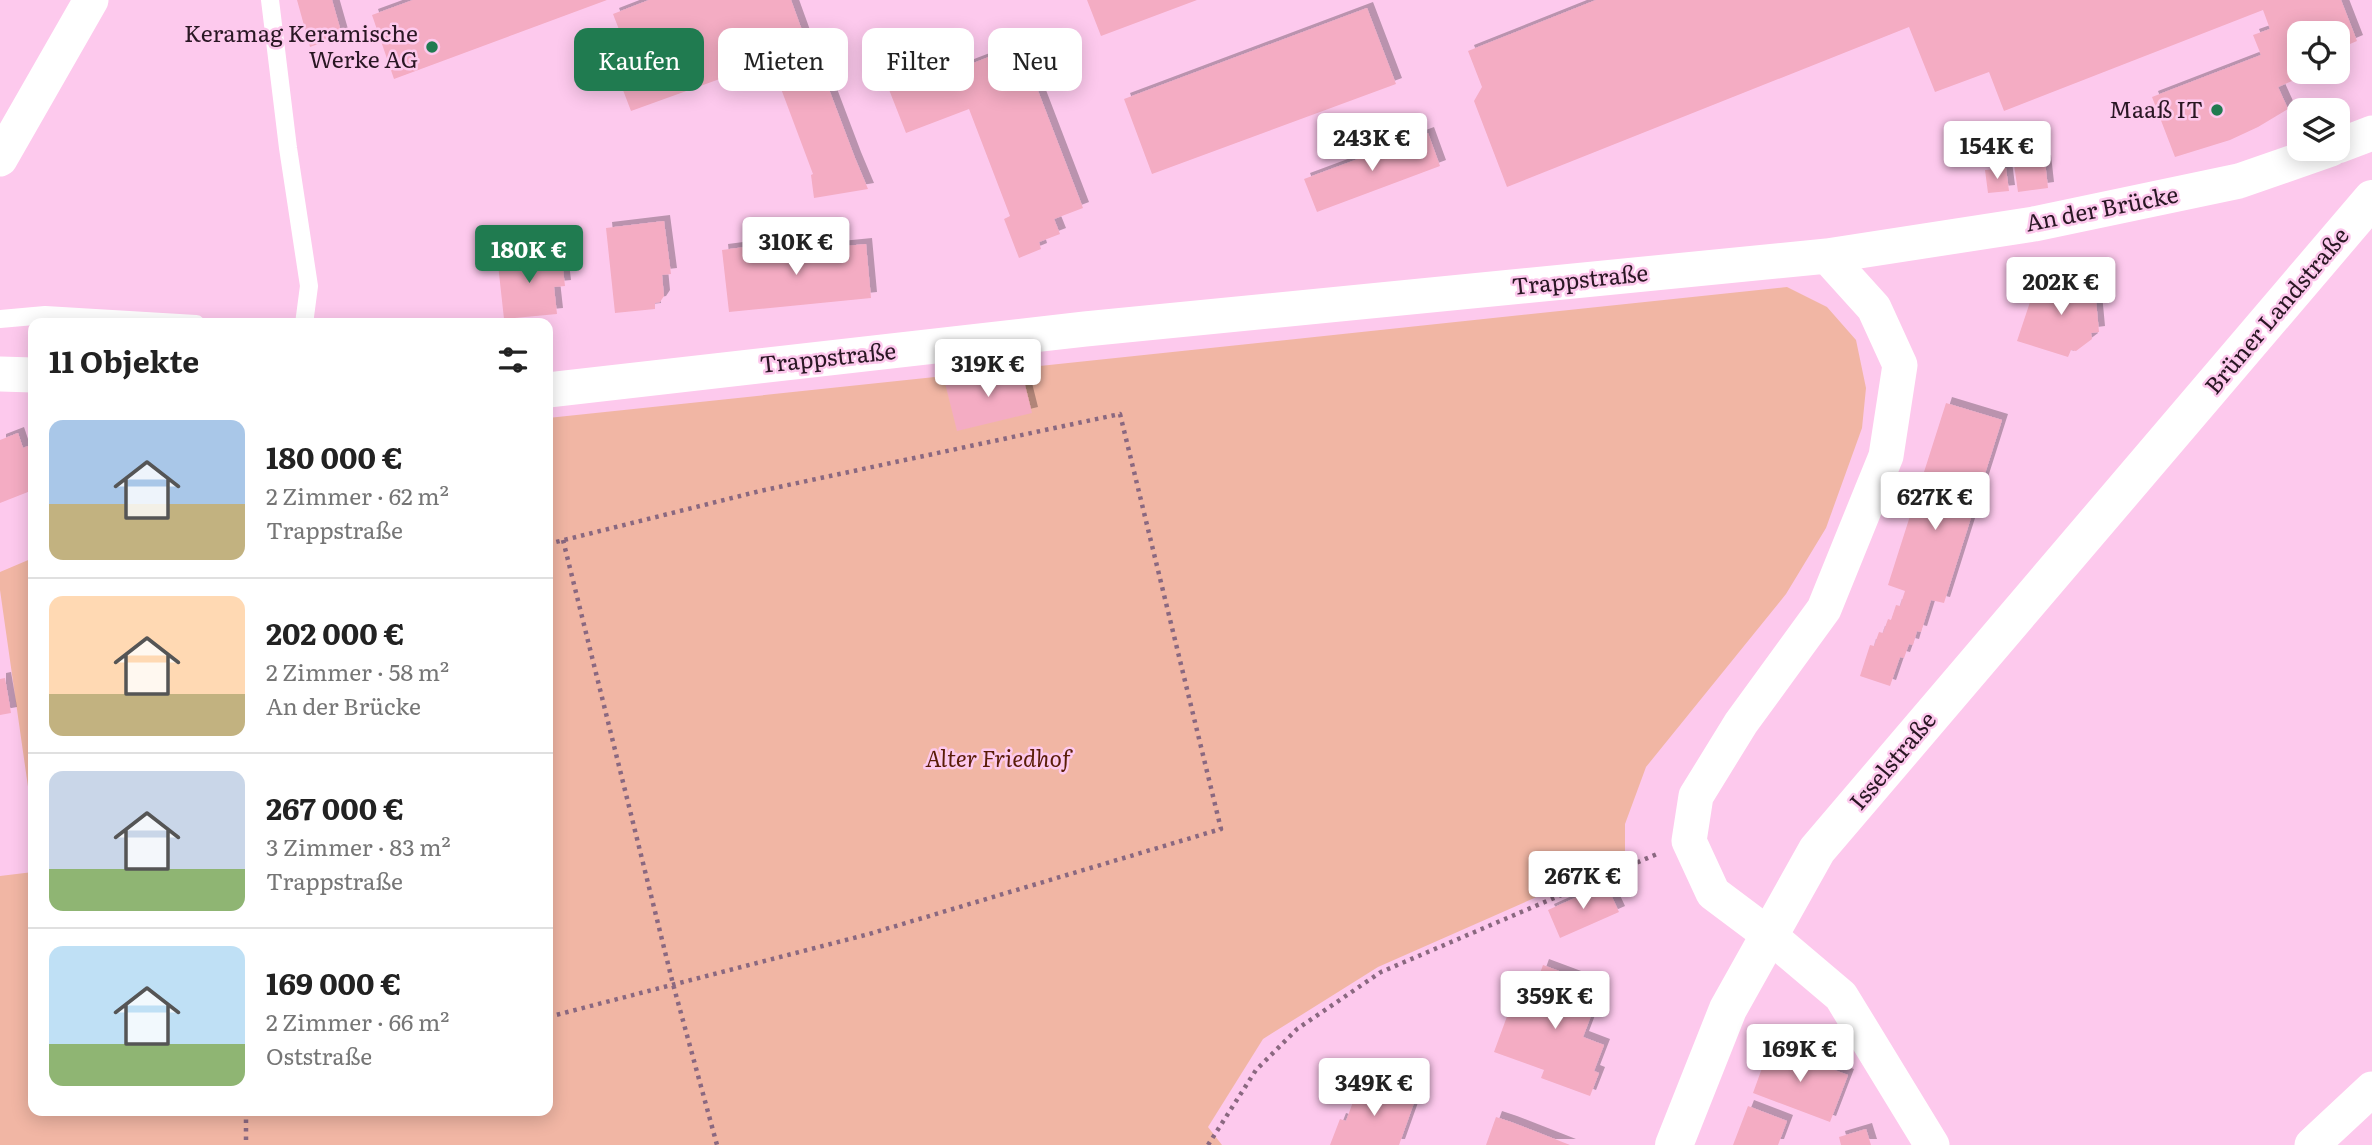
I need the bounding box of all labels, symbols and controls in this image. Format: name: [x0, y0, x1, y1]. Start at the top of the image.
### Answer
place label: Keramag Keramische Werke AG: [184, 15, 418, 75]
map controls: [2287, 21, 2350, 161]
button: locate: [2287, 21, 2350, 84]
chip: Kaufen: [574, 28, 704, 91]
chip: Mieten: [718, 28, 848, 91]
chip: Filter: [862, 28, 974, 91]
chip: Neu: [988, 28, 1082, 91]
marker: Keramag Keramische Werke AG: [424, 39, 440, 55]
place label: Maaß IT: [2109, 91, 2203, 125]
button: layers: [2287, 98, 2350, 161]
marker: Maaß IT: [2209, 102, 2225, 118]
pin: 243K €: [1315, 114, 1429, 173]
text: 243K €: [1333, 119, 1411, 153]
pin: 154K €: [1940, 122, 2054, 181]
text: 154K €: [1960, 127, 2034, 161]
street label: An der Brücke: [2022, 176, 2181, 239]
pin: 310K €: [739, 218, 853, 277]
street label: Brüner Landstraße: [2195, 219, 2356, 401]
text: 310K €: [758, 223, 834, 257]
pin: 180K €: [472, 226, 586, 285]
text: 180K €: [491, 231, 567, 265]
street label: Trappstraße: [1510, 254, 1650, 302]
pin: 202K €: [2004, 258, 2118, 317]
text: 202K €: [2022, 263, 2100, 297]
street label: Trappstraße: [758, 332, 898, 380]
text: 11 Objekte: [49, 338, 199, 382]
pin: 319K €: [931, 340, 1045, 399]
icon: filters: [494, 341, 532, 379]
text: 319K €: [951, 345, 1025, 379]
text: 180 000 €: [266, 434, 403, 478]
icon: home: [105, 448, 189, 532]
pin: 627K €: [1878, 472, 1992, 532]
text: 2 Zimmer · 62 m²: [266, 478, 449, 512]
text: 627K €: [1897, 478, 1973, 512]
text: Trappstraße: [266, 512, 403, 546]
text: 202 000 €: [266, 610, 405, 654]
icon: home: [105, 624, 189, 708]
text: 2 Zimmer · 58 m²: [266, 654, 449, 688]
text: An der Brücke: [266, 688, 421, 722]
street label: Isselstraße: [1840, 703, 1943, 816]
park label: Alter Friedhof: [925, 740, 1073, 774]
text: 267 000 €: [266, 785, 404, 829]
icon: home: [105, 799, 189, 883]
text: 3 Zimmer · 83 m²: [266, 829, 451, 863]
pin: 267K €: [1526, 852, 1640, 911]
text: 267K €: [1545, 857, 1621, 891]
text: Trappstraße: [266, 863, 403, 897]
text: 169 000 €: [266, 960, 401, 1004]
pin: 359K €: [1498, 972, 1612, 1031]
icon: home: [105, 974, 189, 1058]
text: 359K €: [1517, 977, 1593, 1011]
text: 2 Zimmer · 66 m²: [266, 1004, 449, 1038]
pin: 169K €: [1743, 1024, 1857, 1084]
text: 169K €: [1763, 1030, 1837, 1064]
text: Oststraße: [266, 1038, 372, 1072]
pin: 349K €: [1317, 1058, 1431, 1118]
text: 349K €: [1335, 1064, 1413, 1098]

